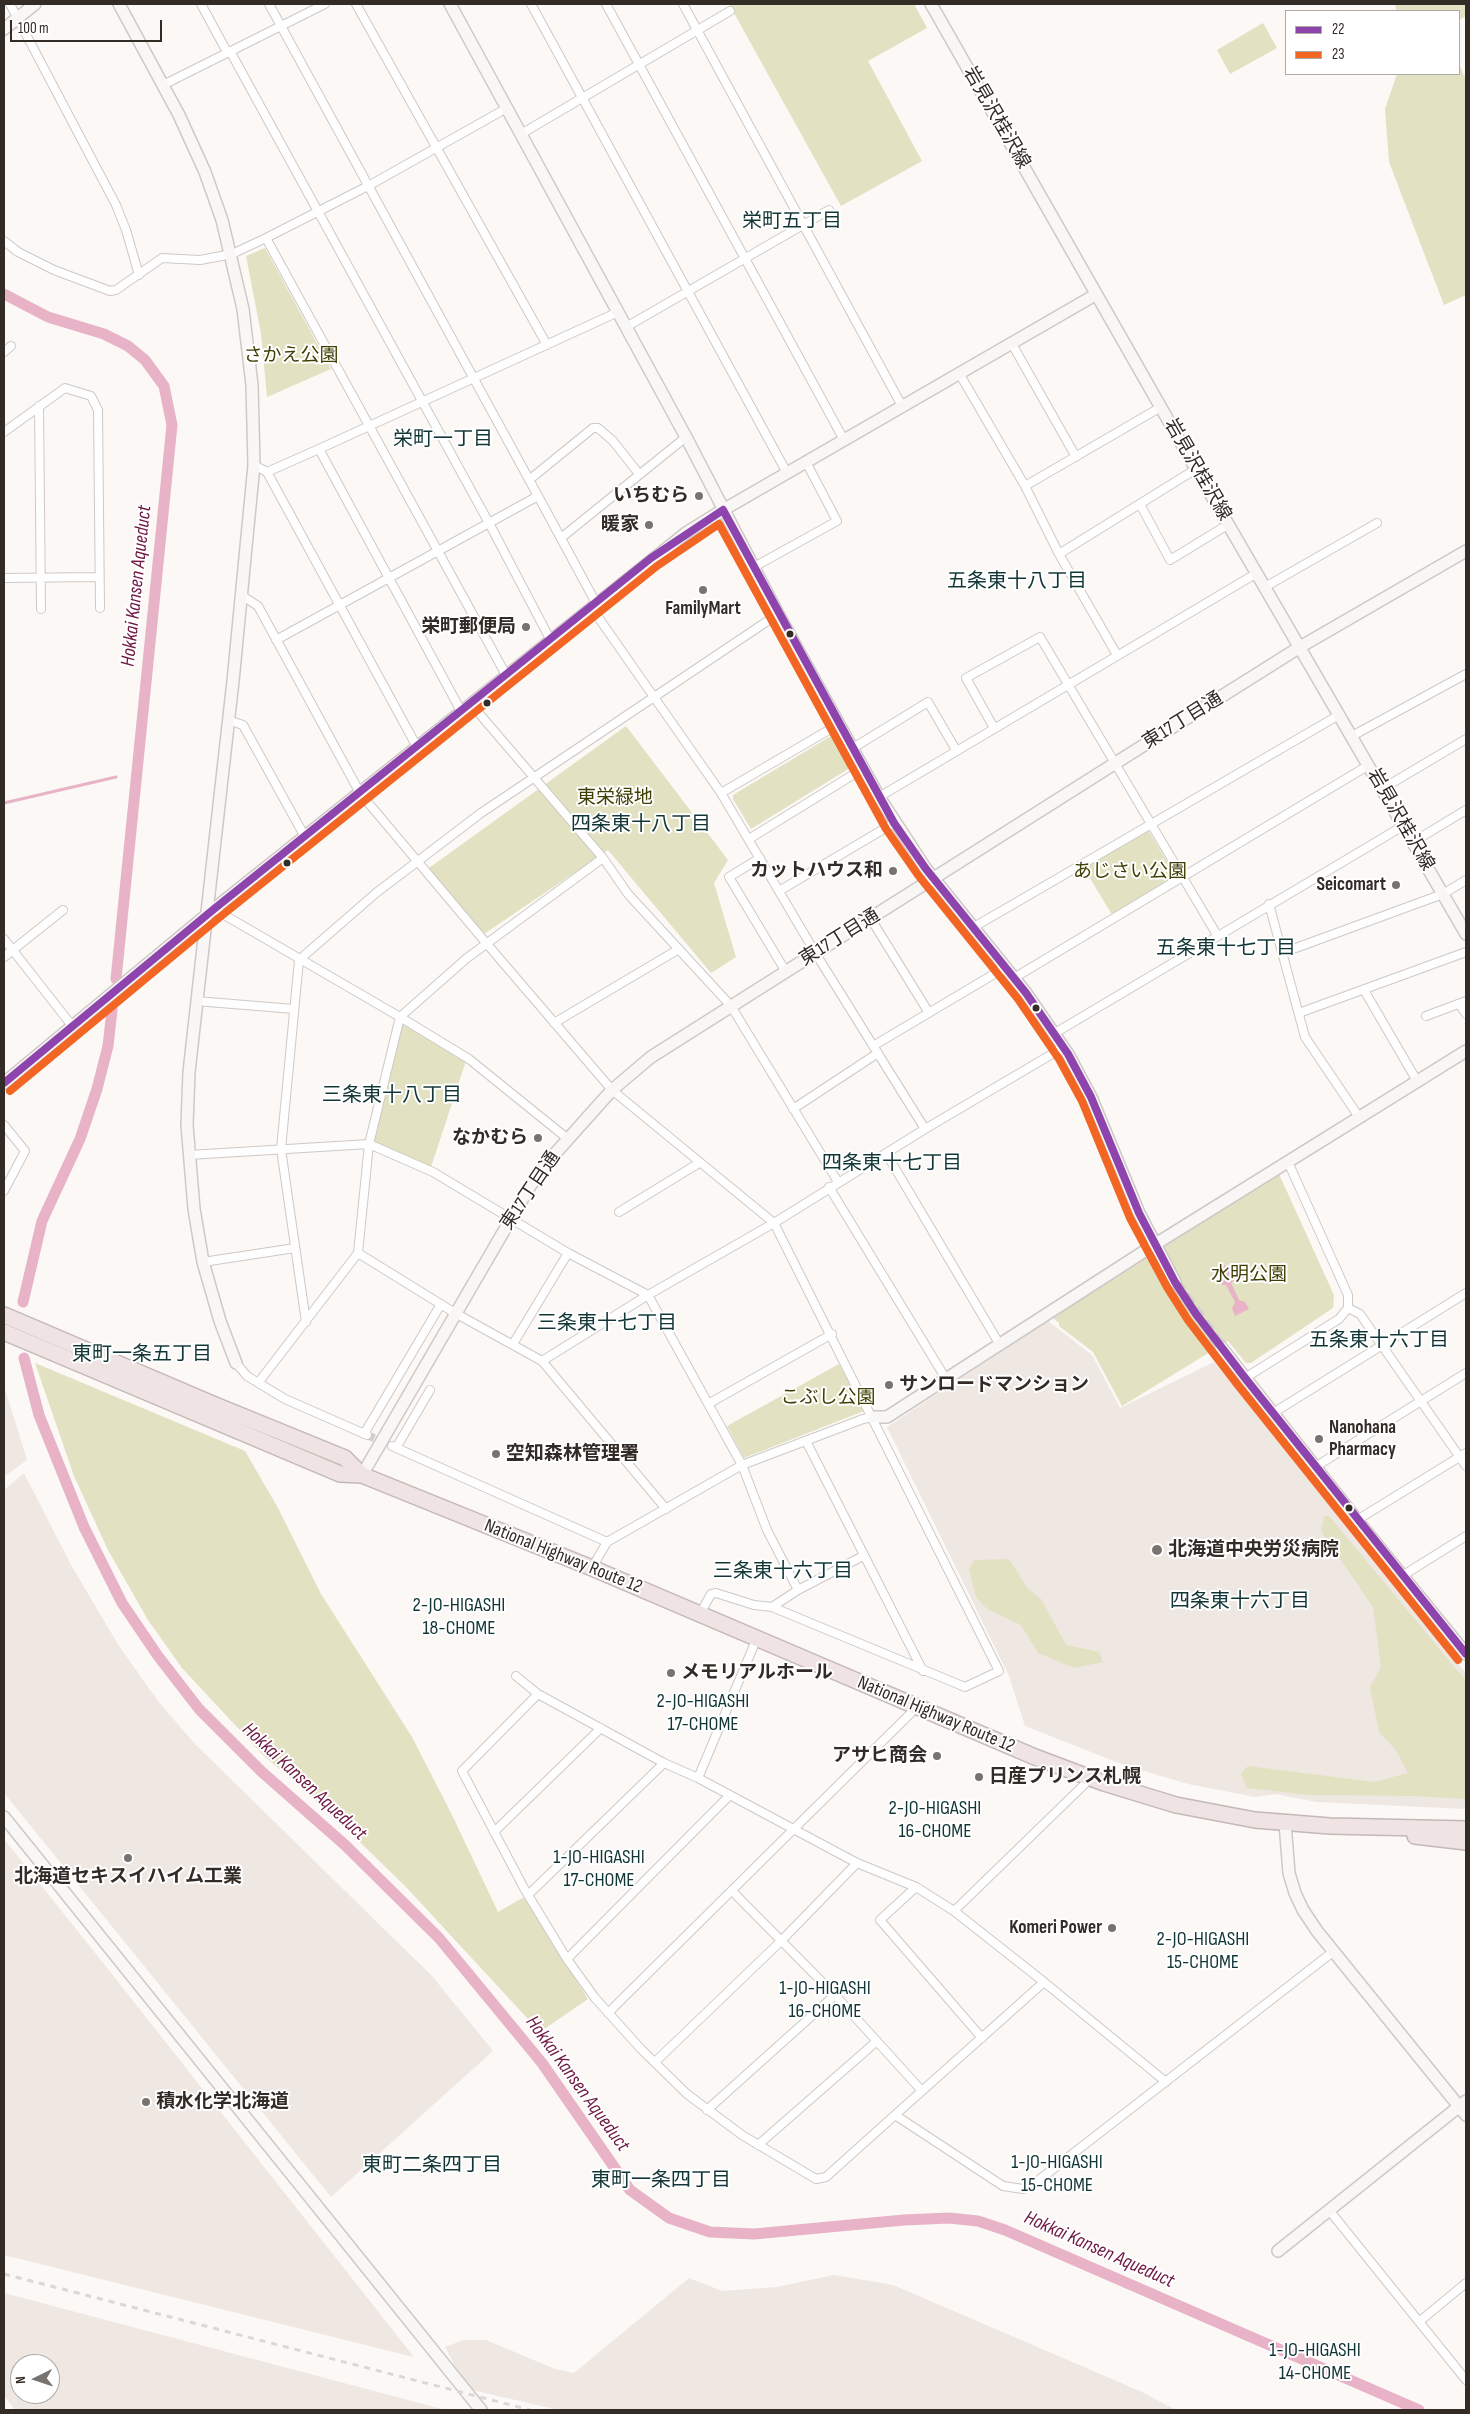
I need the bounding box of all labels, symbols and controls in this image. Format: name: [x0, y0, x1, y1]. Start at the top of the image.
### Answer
scale bar: [12, 10, 165, 42]
legend: [1285, 10, 1460, 75]
text: 100 m: [18, 19, 49, 38]
text: 22: [1332, 20, 1344, 39]
text: 23: [1332, 45, 1345, 64]
street label: 岩見沢桂沢線: [958, 63, 1034, 173]
district label: 栄町五丁目: [742, 210, 842, 234]
park label: さかえ公園: [244, 345, 338, 367]
street label: 岩見沢桂沢線: [1159, 415, 1235, 525]
district label: 栄町一丁目: [393, 428, 493, 452]
place label: いちむら: [613, 485, 689, 507]
marker: いちむら: [693, 490, 705, 502]
water label: Hokkai Kansen Aqueduct: [117, 504, 157, 668]
place label: 暖家: [601, 514, 639, 536]
marker: 暖家: [643, 519, 655, 531]
district label: 五条東十八丁目: [947, 570, 1087, 594]
marker: FamilyMart: [697, 584, 709, 596]
place label: FamilyMart: [665, 598, 741, 620]
place label: 栄町郵便局: [421, 616, 516, 638]
marker: 栄町郵便局: [520, 621, 532, 633]
unlabelled marker: [785, 629, 795, 639]
street label: 東17丁目通: [1139, 687, 1227, 755]
unlabelled marker: [482, 698, 492, 708]
street label: 岩見沢桂沢線: [1362, 765, 1438, 875]
park label: 東栄緑地: [577, 787, 653, 809]
district label: 四条東十八丁目: [571, 813, 711, 837]
unlabelled marker: [282, 858, 292, 868]
place label: カットハウス和: [750, 860, 883, 882]
park label: あじさい公園: [1073, 861, 1187, 883]
marker: カットハウス和: [887, 865, 899, 877]
place label: Seicomart: [1316, 874, 1386, 896]
marker: Seicomart: [1390, 879, 1402, 891]
street label: 東17丁目通: [796, 904, 884, 972]
district label: 五条東十七丁目: [1156, 937, 1296, 961]
unlabelled marker: [1031, 1003, 1041, 1013]
district label: 三条東十八丁目: [322, 1084, 462, 1108]
place label: なかむら: [452, 1127, 528, 1149]
marker: なかむら: [532, 1132, 544, 1144]
street label: 東17丁目通: [496, 1147, 566, 1235]
district label: 四条東十七丁目: [822, 1152, 962, 1176]
park label: 水明公園: [1211, 1264, 1287, 1286]
district label: 三条東十七丁目: [537, 1312, 677, 1336]
district label: 五条東十六丁目: [1309, 1329, 1449, 1353]
district label: 東町一条五丁目: [72, 1343, 212, 1367]
place label: サンロードマンション: [899, 1374, 1089, 1396]
marker: サンロードマンション: [883, 1379, 895, 1391]
park label: こぶし公園: [781, 1387, 875, 1409]
place label: Nanohana Pharmacy: [1329, 1417, 1396, 1461]
marker: Nanohana Pharmacy: [1313, 1433, 1325, 1445]
place label: 空知森林管理署: [506, 1443, 639, 1465]
marker: 空知森林管理署: [490, 1448, 502, 1460]
unlabelled marker: [1344, 1503, 1354, 1513]
street label: National Highway Route 12: [481, 1515, 645, 1599]
place label: 北海道中央労災病院: [1168, 1539, 1339, 1561]
marker: 北海道中央労災病院: [1150, 1543, 1164, 1557]
district label: 三条東十六丁目: [713, 1560, 853, 1584]
district label: 四条東十六丁目: [1170, 1590, 1310, 1614]
district label: 2-JO-HIGASHI 18-CHOME: [405, 1594, 513, 1641]
place label: メモリアルホール: [681, 1662, 833, 1684]
marker: メモリアルホール: [665, 1667, 677, 1679]
street label: National Highway Route 12: [854, 1672, 1018, 1758]
district label: 2-JO-HIGASHI 17-CHOME: [649, 1690, 757, 1737]
water label: Hokkai Kansen Aqueduct: [237, 1718, 371, 1846]
place label: アサヒ商会: [832, 1745, 927, 1767]
marker: アサヒ商会: [931, 1750, 943, 1762]
place label: 日産プリンス札幌: [989, 1766, 1141, 1788]
marker: 日産プリンス札幌: [973, 1771, 985, 1783]
district label: 2-JO-HIGASHI 16-CHOME: [881, 1797, 989, 1844]
district label: 1-JO-HIGASHI 17-CHOME: [546, 1846, 652, 1893]
marker: 北海道セキスイハイム工業: [122, 1852, 134, 1864]
place label: 北海道セキスイハイム工業: [14, 1866, 242, 1888]
place label: Komeri Power: [1009, 1917, 1102, 1939]
marker: Komeri Power: [1106, 1922, 1118, 1934]
district label: 2-JO-HIGASHI 15-CHOME: [1149, 1928, 1257, 1975]
district label: 1-JO-HIGASHI 16-CHOME: [772, 1977, 878, 2024]
water label: Hokkai Kansen Aqueduct: [520, 2012, 634, 2156]
place label: 積水化学北海道: [156, 2091, 289, 2113]
marker: 積水化学北海道: [140, 2096, 152, 2108]
district label: 1-JO-HIGASHI 15-CHOME: [1004, 2151, 1110, 2198]
district label: 東町二条四丁目: [362, 2154, 502, 2178]
district label: 東町一条四丁目: [591, 2169, 731, 2193]
water label: Hokkai Kansen Aqueduct: [1020, 2206, 1178, 2294]
district label: 1-JO-HIGASHI 14-CHOME: [1262, 2339, 1368, 2386]
north arrow: [10, 2354, 60, 2404]
text: N: [12, 2376, 29, 2384]

